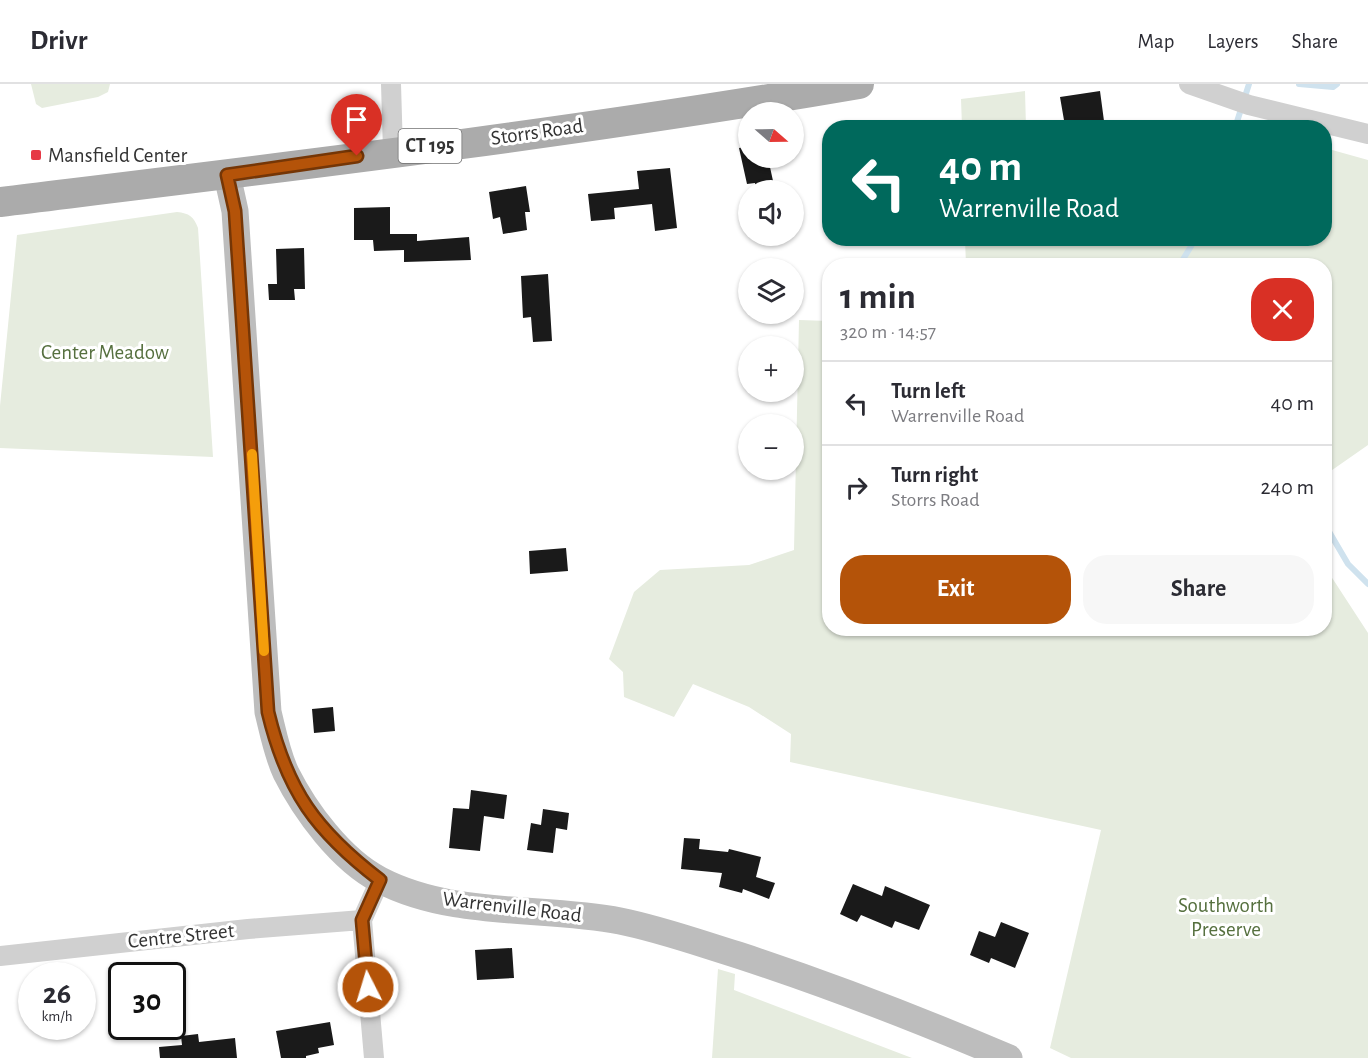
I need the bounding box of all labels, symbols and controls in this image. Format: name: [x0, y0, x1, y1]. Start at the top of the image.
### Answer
text: Drivr: [30, 27, 87, 55]
text: Map: [1138, 31, 1174, 52]
text: Layers: [1207, 31, 1258, 52]
text: Share: [1291, 31, 1338, 52]
pin: [331, 94, 382, 156]
north arrow: [738, 102, 804, 168]
map controls: [738, 102, 804, 480]
icon: arrive: [340, 103, 373, 136]
street label: Storrs Road: [489, 115, 585, 149]
road number: CT 195: [398, 129, 462, 163]
icon: left: [840, 144, 918, 222]
place label: Mansfield Center: [48, 145, 187, 166]
text: 40 m: [939, 146, 1022, 188]
marker: Mansfield Center: [29, 148, 43, 162]
button: sound: [738, 180, 804, 246]
text: Warrenville Road: [939, 195, 1119, 222]
button: layers: [738, 258, 804, 324]
button: close: [1251, 278, 1314, 341]
text: 1 min: [840, 279, 916, 315]
text: 320 m · 14:57: [840, 322, 936, 342]
button: +: [738, 336, 804, 402]
park label: Center Meadow: [41, 342, 169, 363]
text: Turn left: [891, 380, 965, 402]
icon: left: [840, 387, 873, 420]
text: 40 m: [1271, 392, 1314, 414]
text: Warrenville Road: [891, 406, 1024, 426]
button: −: [738, 414, 804, 480]
text: Turn right: [891, 464, 978, 486]
icon: right: [840, 471, 873, 504]
text: 240 m: [1261, 476, 1314, 498]
text: Storrs Road: [891, 490, 980, 510]
button: Exit: [840, 555, 1071, 624]
button: Share: [1083, 555, 1314, 624]
street label: Warrenville Road: [441, 888, 583, 926]
park label: Southworth Preserve: [1178, 895, 1274, 940]
street label: Centre Street: [127, 920, 236, 952]
position arrow: [336, 955, 400, 1019]
speed limit sign: 30: [108, 962, 186, 1040]
text: 26: [43, 979, 71, 1009]
text: km/h: [42, 1009, 72, 1024]

